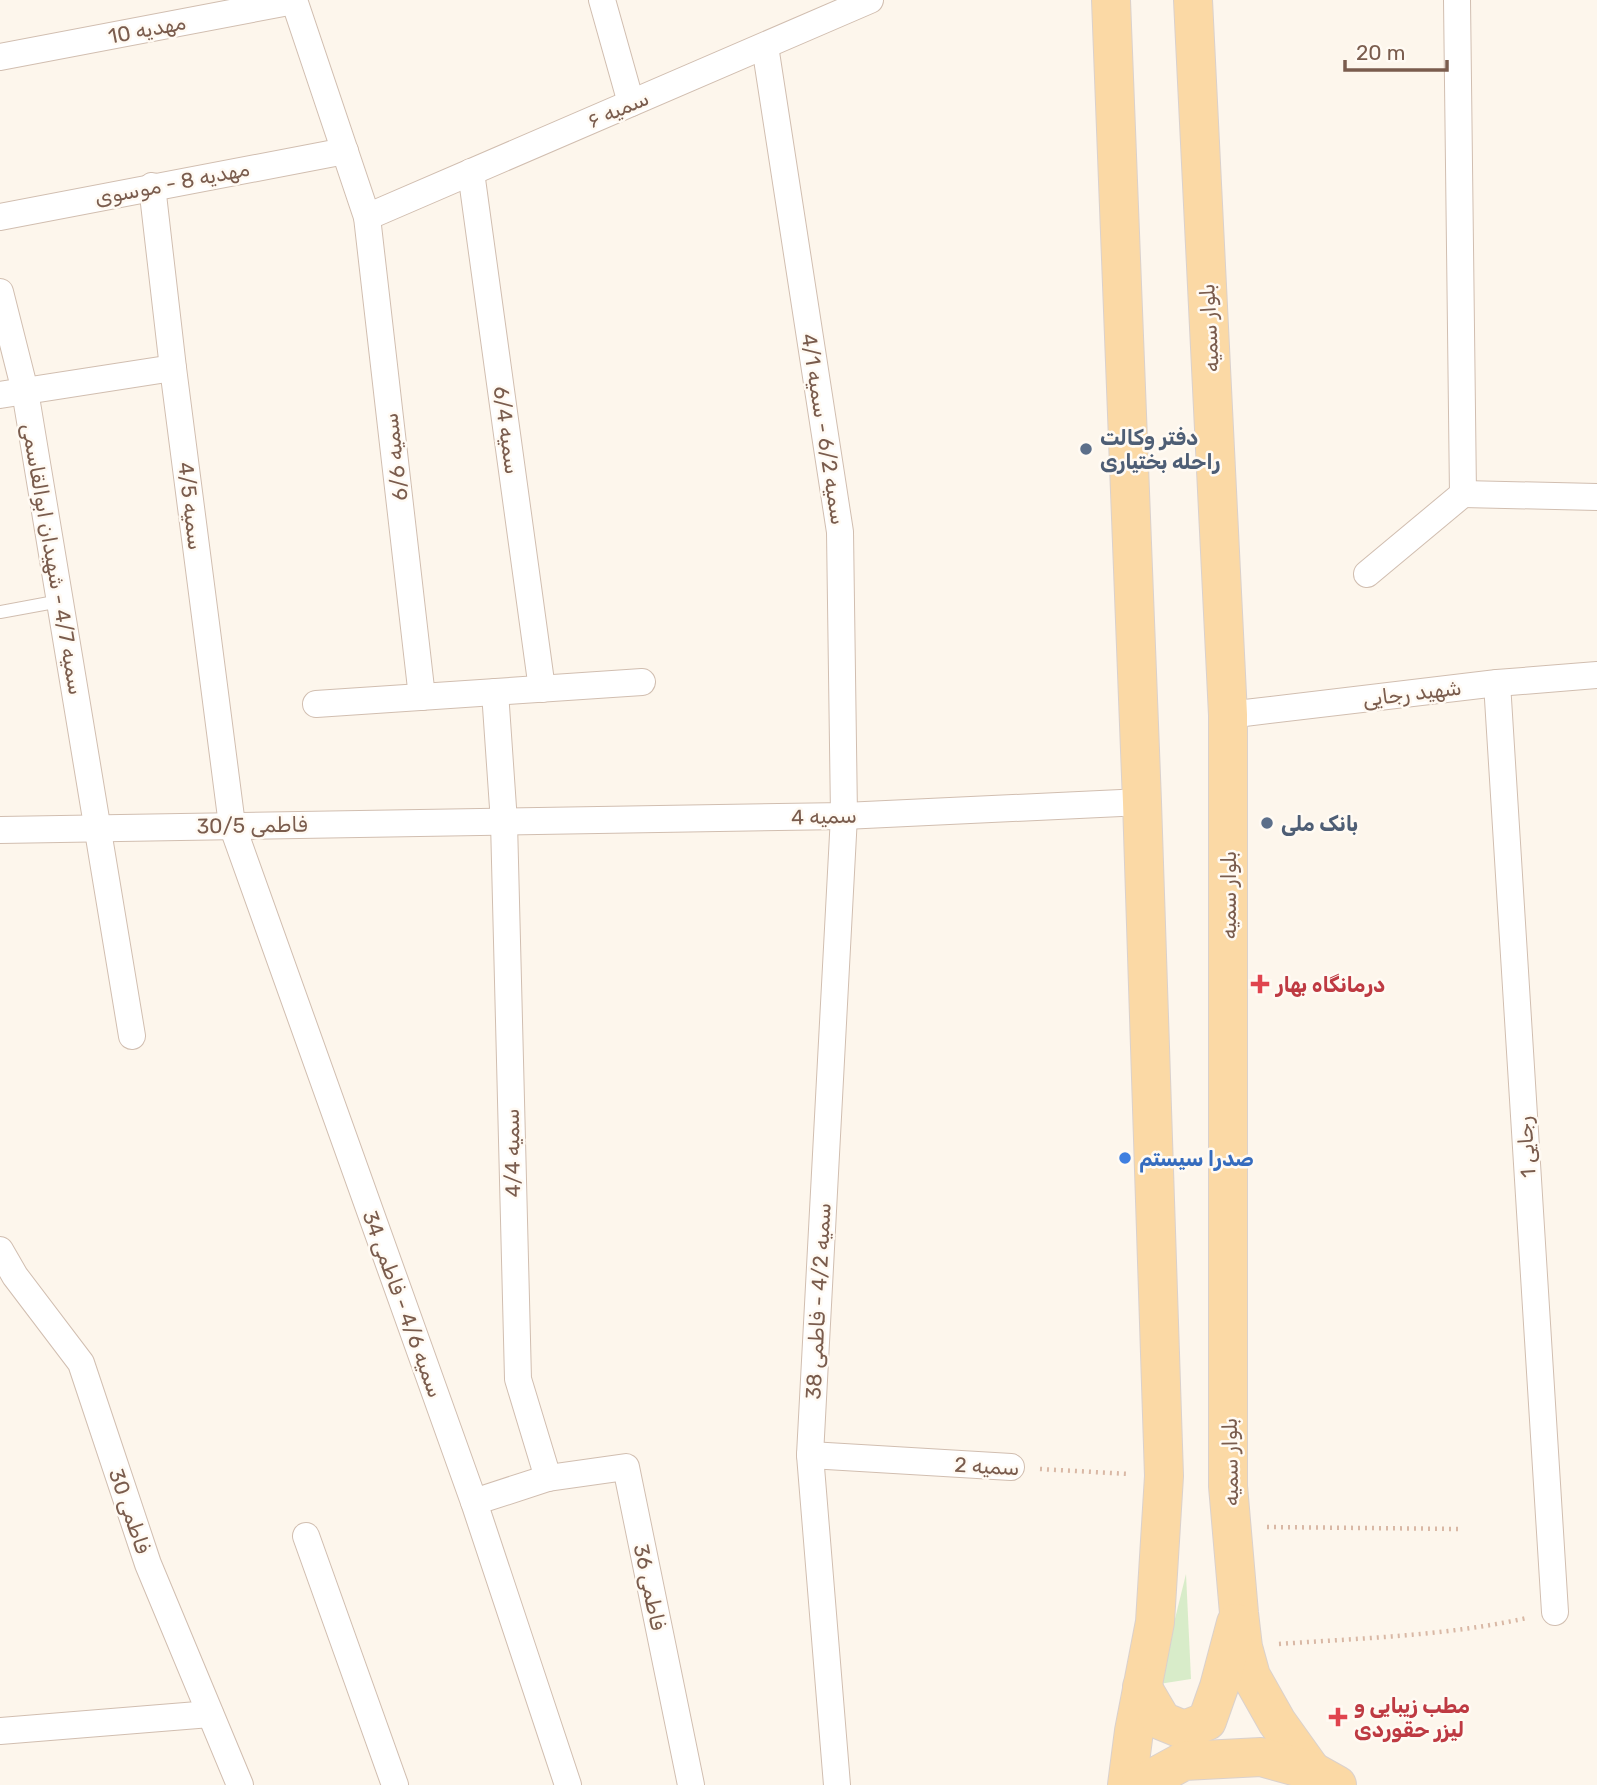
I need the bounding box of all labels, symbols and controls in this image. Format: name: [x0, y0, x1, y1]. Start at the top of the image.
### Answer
street label: مهدیه 10: [106, 9, 188, 49]
scale bar: [1345, 28, 1446, 72]
text: 20 m: [1356, 40, 1405, 65]
street label: سمیه ۶: [584, 85, 652, 133]
street label: مهدیه 8 - موسوی: [92, 156, 252, 210]
street label: بلوار سمیه: [1194, 283, 1224, 373]
street label: سمیه 6/2 - سمیه 4/1: [797, 332, 851, 526]
street label: سمیه 6/4: [488, 384, 526, 476]
street label: سمیه 6/6: [377, 412, 413, 502]
street label: سمیه 4/7 - شهیدان ابوالقاسمی: [17, 421, 89, 697]
place label: دفتر وکالت راحله بختیاری: [1100, 425, 1220, 474]
marker: دفتر وکالت راحله بختیاری: [1078, 441, 1094, 457]
street label: سمیه 4/5: [173, 461, 209, 551]
street label: شهید رجایی: [1361, 675, 1463, 711]
street label: سمیه 4: [791, 802, 857, 830]
place label: بانک ملی: [1281, 811, 1358, 836]
street label: فاطمی 30/5: [196, 812, 308, 838]
marker: بانک ملی: [1259, 815, 1275, 831]
street label: بلوار سمیه: [1216, 851, 1241, 939]
place label: درمانگاه بهار: [1274, 972, 1385, 997]
marker: درمانگاه بهار: [1250, 974, 1270, 994]
street label: سمیه 4/4: [499, 1108, 525, 1198]
street label: رجایی 1: [1511, 1115, 1541, 1179]
place label: صدرا سیستم: [1139, 1146, 1254, 1173]
marker: صدرا سیستم: [1117, 1150, 1133, 1166]
street label: سمیه 4/2 - فاطمی 38: [800, 1202, 836, 1400]
street label: سمیه 4/6 - فاطمی 34: [358, 1207, 448, 1401]
street label: بلوار سمیه: [1217, 1418, 1243, 1506]
street label: سمیه 2: [954, 1452, 1020, 1480]
street label: فاطمی 30: [104, 1465, 156, 1557]
street label: فاطمی 36: [629, 1542, 671, 1633]
place label: مطب زیبایی و لیزر حقوردی: [1354, 1693, 1470, 1743]
marker: مطب زیبایی و لیزر حقوردی: [1328, 1707, 1348, 1727]

